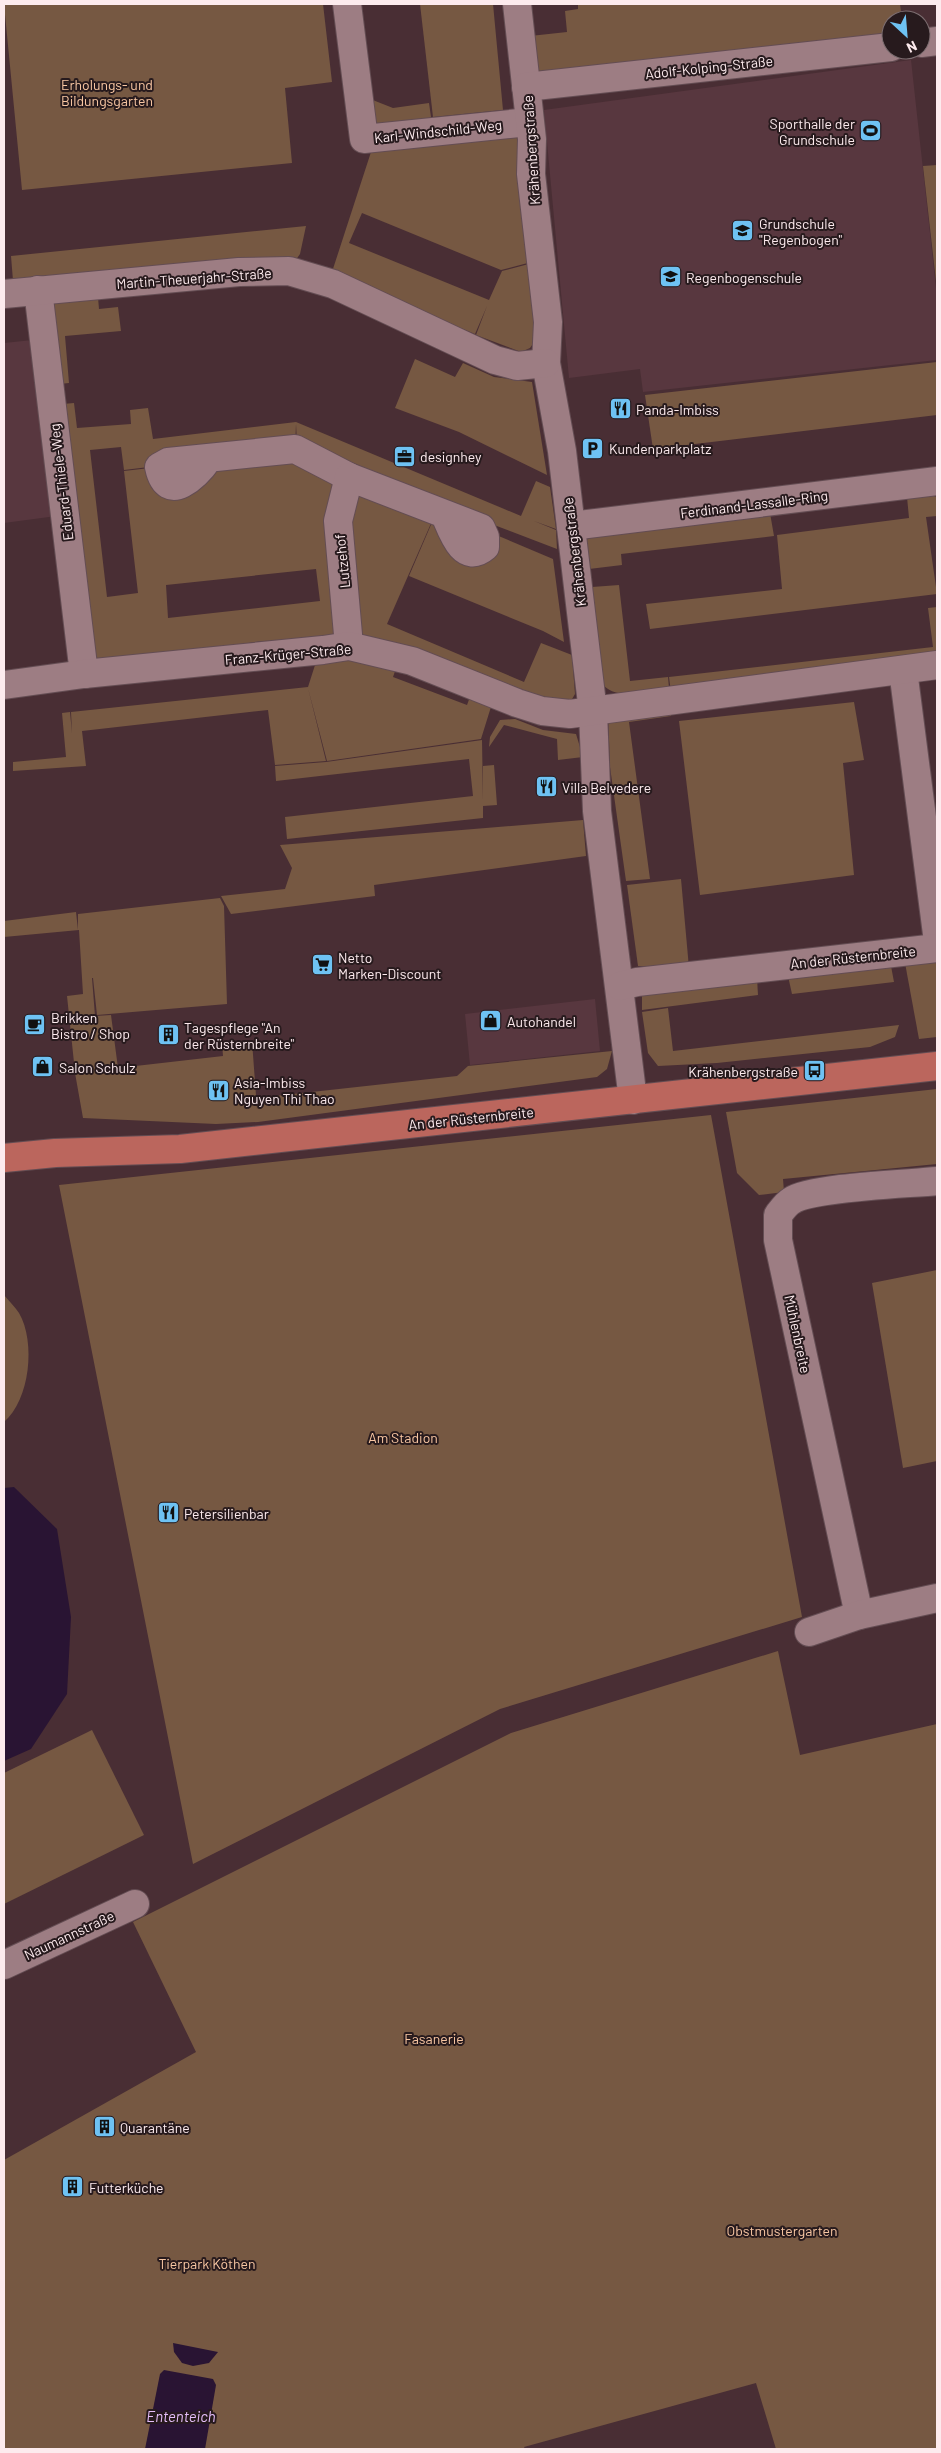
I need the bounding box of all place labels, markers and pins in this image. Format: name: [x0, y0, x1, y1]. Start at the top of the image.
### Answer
place label: Sporthalle der Grundschule: [770, 115, 855, 148]
sports icon: Sporthalle der Grundschule: [859, 119, 883, 143]
place label: Grundschule "Regenbogen": [759, 215, 842, 248]
school or university icon: Grundschule "Regenbogen": [731, 219, 755, 243]
school or university icon: Regenbogenschule: [658, 265, 682, 289]
place label: Regenbogenschule: [686, 269, 802, 286]
restaurant icon: Panda-Imbiss: [608, 397, 632, 421]
place label: Panda-Imbiss: [636, 401, 719, 418]
parking icon: Kundenparkplatz: [581, 436, 605, 460]
place label: Kundenparkplatz: [609, 440, 712, 457]
office icon: designhey: [392, 444, 416, 468]
place label: designhey: [420, 448, 482, 465]
restaurant icon: Villa Belvedere: [534, 775, 558, 799]
place label: Villa Belvedere: [562, 779, 651, 796]
place label: Netto Marken-Discount: [338, 949, 441, 982]
supermarket icon: Netto Marken-Discount: [310, 953, 334, 977]
place label: Brikken Bistro / Shop: [51, 1009, 130, 1042]
shop icon: Autohandel: [479, 1009, 503, 1033]
cafe icon: Brikken Bistro / Shop: [23, 1013, 47, 1037]
place label: Autohandel: [507, 1013, 576, 1030]
place label: Tagespflege "An der Rüsternbreite": [184, 1019, 295, 1052]
building icon: Tagespflege "An der Rüsternbreite": [156, 1023, 180, 1047]
shop icon: Salon Schulz: [31, 1055, 55, 1079]
place label: Salon Schulz: [59, 1059, 135, 1076]
bus stop icon: Krähenbergstraße: [802, 1059, 826, 1083]
place label: Krähenbergstraße: [688, 1063, 798, 1080]
place label: Asia-Imbiss Nguyen Thi Thao: [234, 1074, 335, 1107]
restaurant icon: Asia-Imbiss Nguyen Thi Thao: [206, 1078, 230, 1102]
restaurant icon: Petersilienbar: [156, 1501, 180, 1525]
place label: Petersilienbar: [184, 1505, 269, 1522]
building icon: Quarantäne: [92, 2115, 116, 2139]
place label: Quarantäne: [120, 2119, 190, 2136]
building icon: Futterküche: [61, 2175, 85, 2199]
place label: Futterküche: [89, 2179, 164, 2196]

